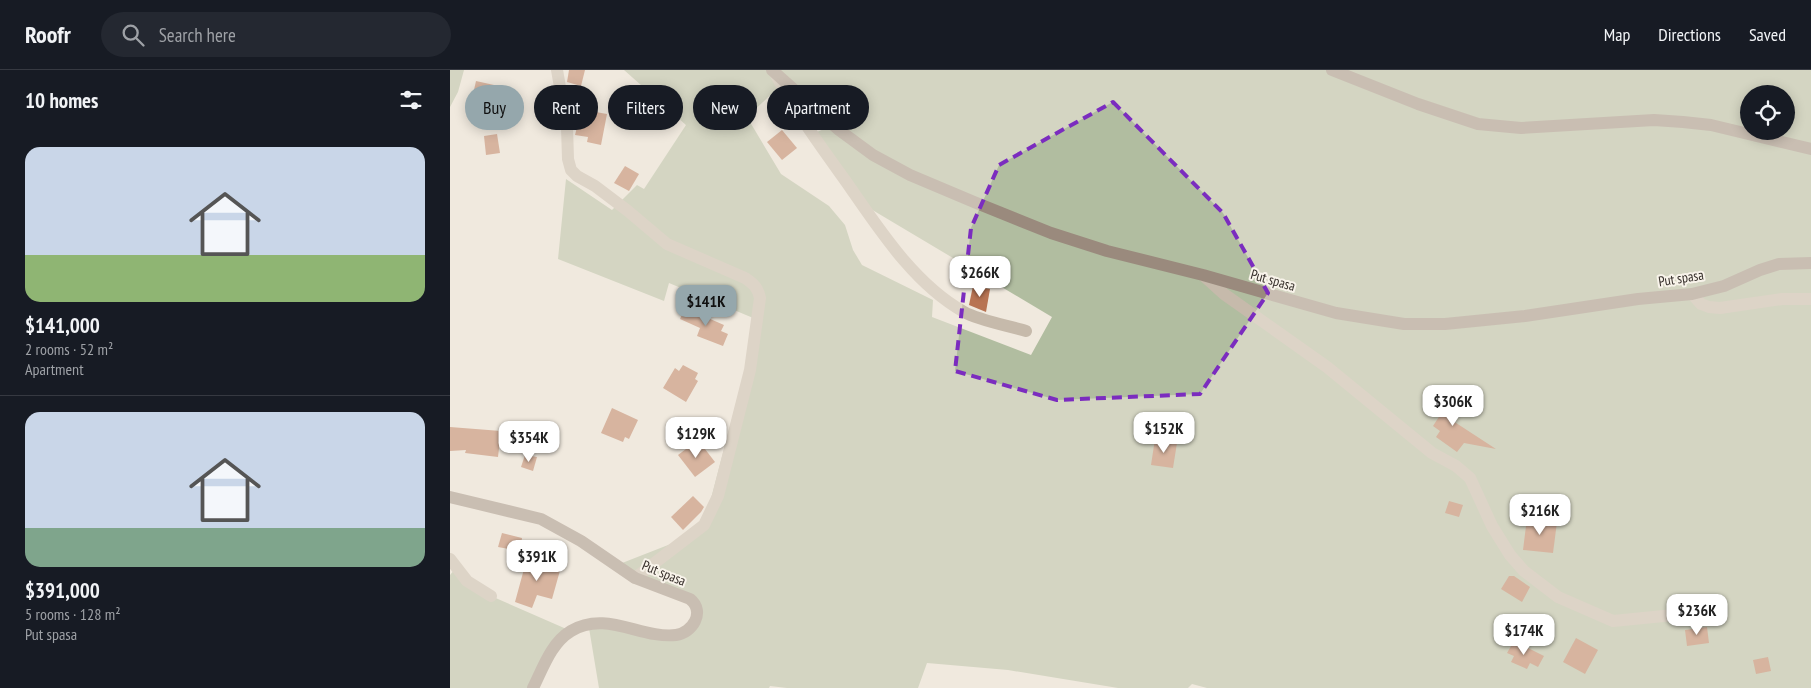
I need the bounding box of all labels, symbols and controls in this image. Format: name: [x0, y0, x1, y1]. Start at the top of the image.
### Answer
search box: [101, 12, 451, 57]
text: Roofr: [25, 19, 71, 50]
icon: search: [119, 21, 147, 49]
text: Search here: [159, 23, 236, 47]
text: Map: [1604, 23, 1630, 46]
text: Directions: [1658, 23, 1721, 46]
text: Saved: [1749, 23, 1786, 46]
chip: Buy: [465, 85, 524, 130]
chip: Rent: [534, 85, 598, 130]
chip: Filters: [608, 85, 683, 130]
chip: New: [693, 85, 757, 130]
chip: Apartment: [767, 85, 869, 130]
map controls: [1740, 85, 1795, 140]
button: locate: [1740, 85, 1795, 140]
icon: filters: [397, 86, 425, 114]
text: 10 homes: [25, 87, 98, 114]
icon: home: [180, 179, 270, 269]
pin: $266K: [945, 256, 1015, 298]
text: $266K: [961, 262, 999, 282]
street label: Put spasa: [1249, 265, 1297, 295]
street label: Put spasa: [1657, 266, 1705, 290]
pin: $141K: [671, 284, 741, 327]
text: $141K: [687, 291, 725, 311]
text: $141,000: [25, 312, 100, 339]
text: 2 rooms · 52 m²: [25, 339, 113, 359]
text: Apartment: [25, 359, 84, 379]
pin: $306K: [1418, 384, 1488, 427]
text: $306K: [1434, 391, 1472, 411]
pin: $152K: [1129, 412, 1199, 454]
pin: $129K: [661, 416, 731, 459]
text: $152K: [1145, 418, 1183, 438]
pin: $354K: [494, 420, 564, 463]
text: $129K: [677, 423, 715, 443]
text: $354K: [510, 427, 548, 447]
icon: home: [180, 445, 270, 535]
pin: $216K: [1505, 494, 1575, 536]
text: $216K: [1521, 500, 1559, 520]
pin: $391K: [502, 540, 572, 582]
text: $391K: [518, 546, 556, 566]
street label: Put spasa: [639, 556, 689, 590]
text: $391,000: [25, 577, 100, 604]
pin: $236K: [1662, 594, 1732, 636]
text: $236K: [1678, 600, 1716, 620]
text: 5 rooms · 128 m²: [25, 604, 121, 624]
pin: $174K: [1489, 614, 1559, 656]
text: $174K: [1505, 620, 1543, 640]
text: Put spasa: [25, 624, 77, 644]

